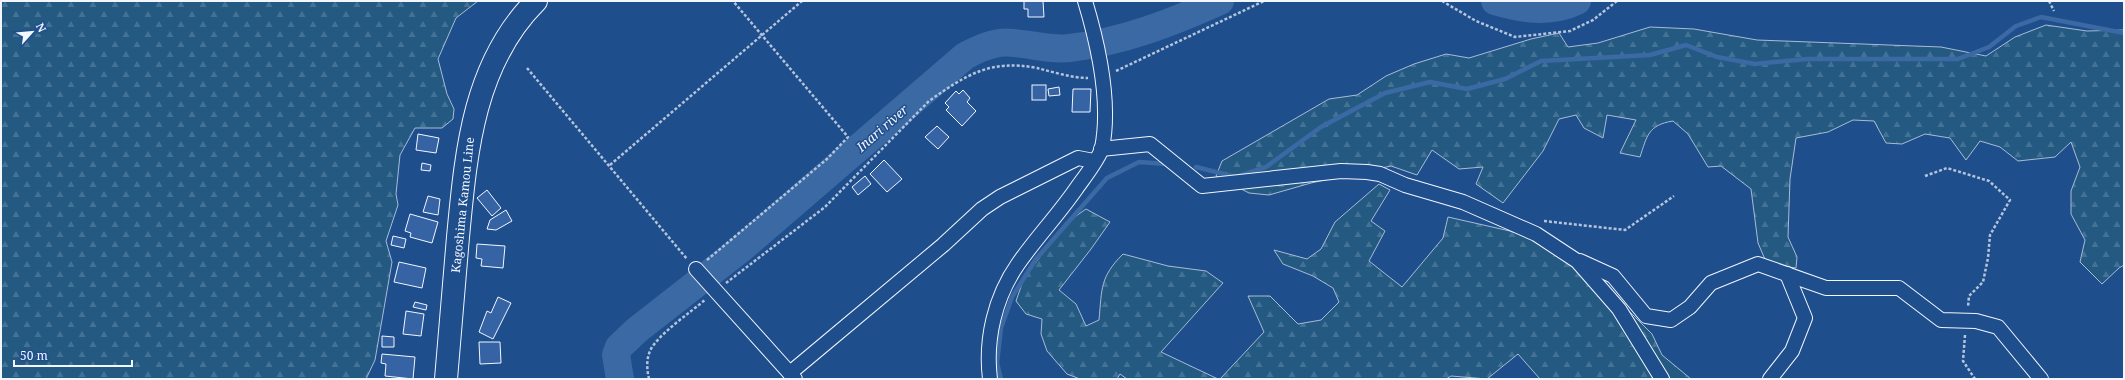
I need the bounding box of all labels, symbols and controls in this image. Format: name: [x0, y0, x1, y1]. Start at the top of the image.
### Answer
north arrow: [12, 12, 52, 52]
text: N: [33, 20, 50, 35]
water label: Inari river: [852, 100, 912, 156]
street label: Kagoshima Kamou Line: [447, 136, 478, 274]
scale bar: [14, 342, 132, 368]
text: 50 m: [20, 347, 48, 364]

